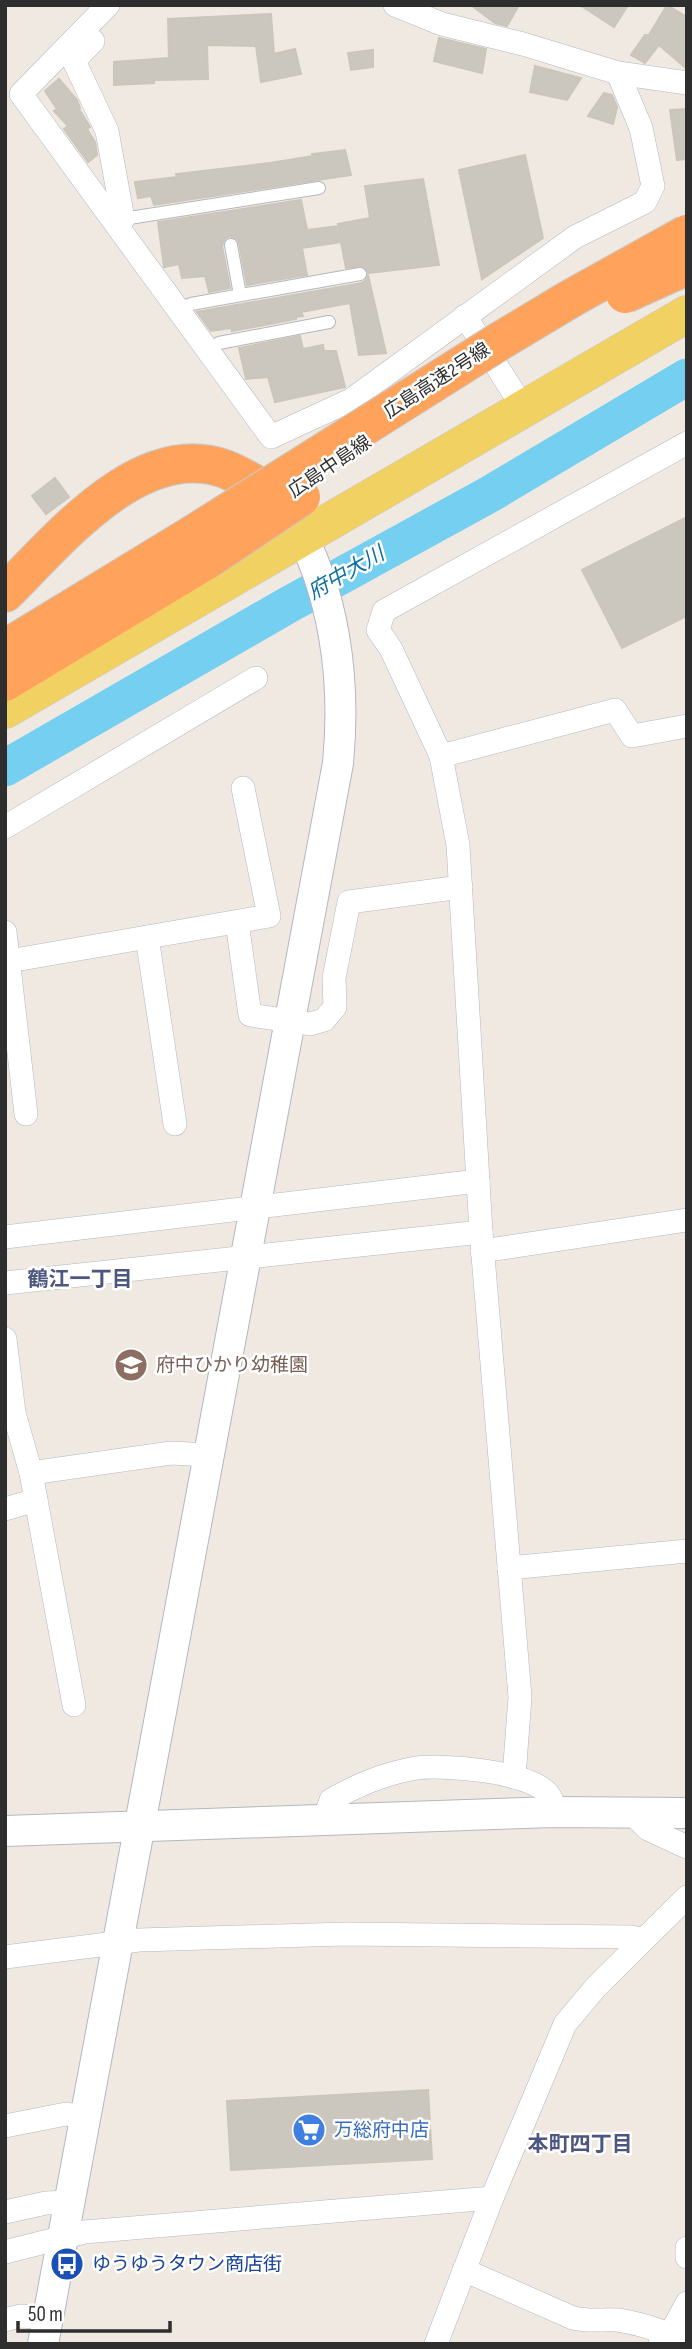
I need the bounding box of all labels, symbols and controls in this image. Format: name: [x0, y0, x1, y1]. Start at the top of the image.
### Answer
street label: 広島高速2号線: [380, 338, 494, 424]
street label: 広島中島線: [284, 431, 376, 503]
water label: 府中大川: [303, 540, 390, 605]
district label: 鶴江一丁目: [28, 1267, 133, 1292]
school or university icon: 府中ひかり幼稚園: [112, 1346, 150, 1384]
place label: 府中ひかり幼稚園: [156, 1354, 308, 1377]
supermarket icon: 万総府中店: [290, 2111, 328, 2149]
place label: 万総府中店: [334, 2119, 429, 2142]
district label: 本町四丁目: [528, 2132, 633, 2157]
bus stop icon: ゆうゆうタウン商店街: [48, 2245, 86, 2283]
place label: ゆうゆうタウン商店街: [92, 2253, 282, 2276]
scale bar: [18, 2290, 170, 2334]
text: 50 m: [28, 2302, 63, 2327]

